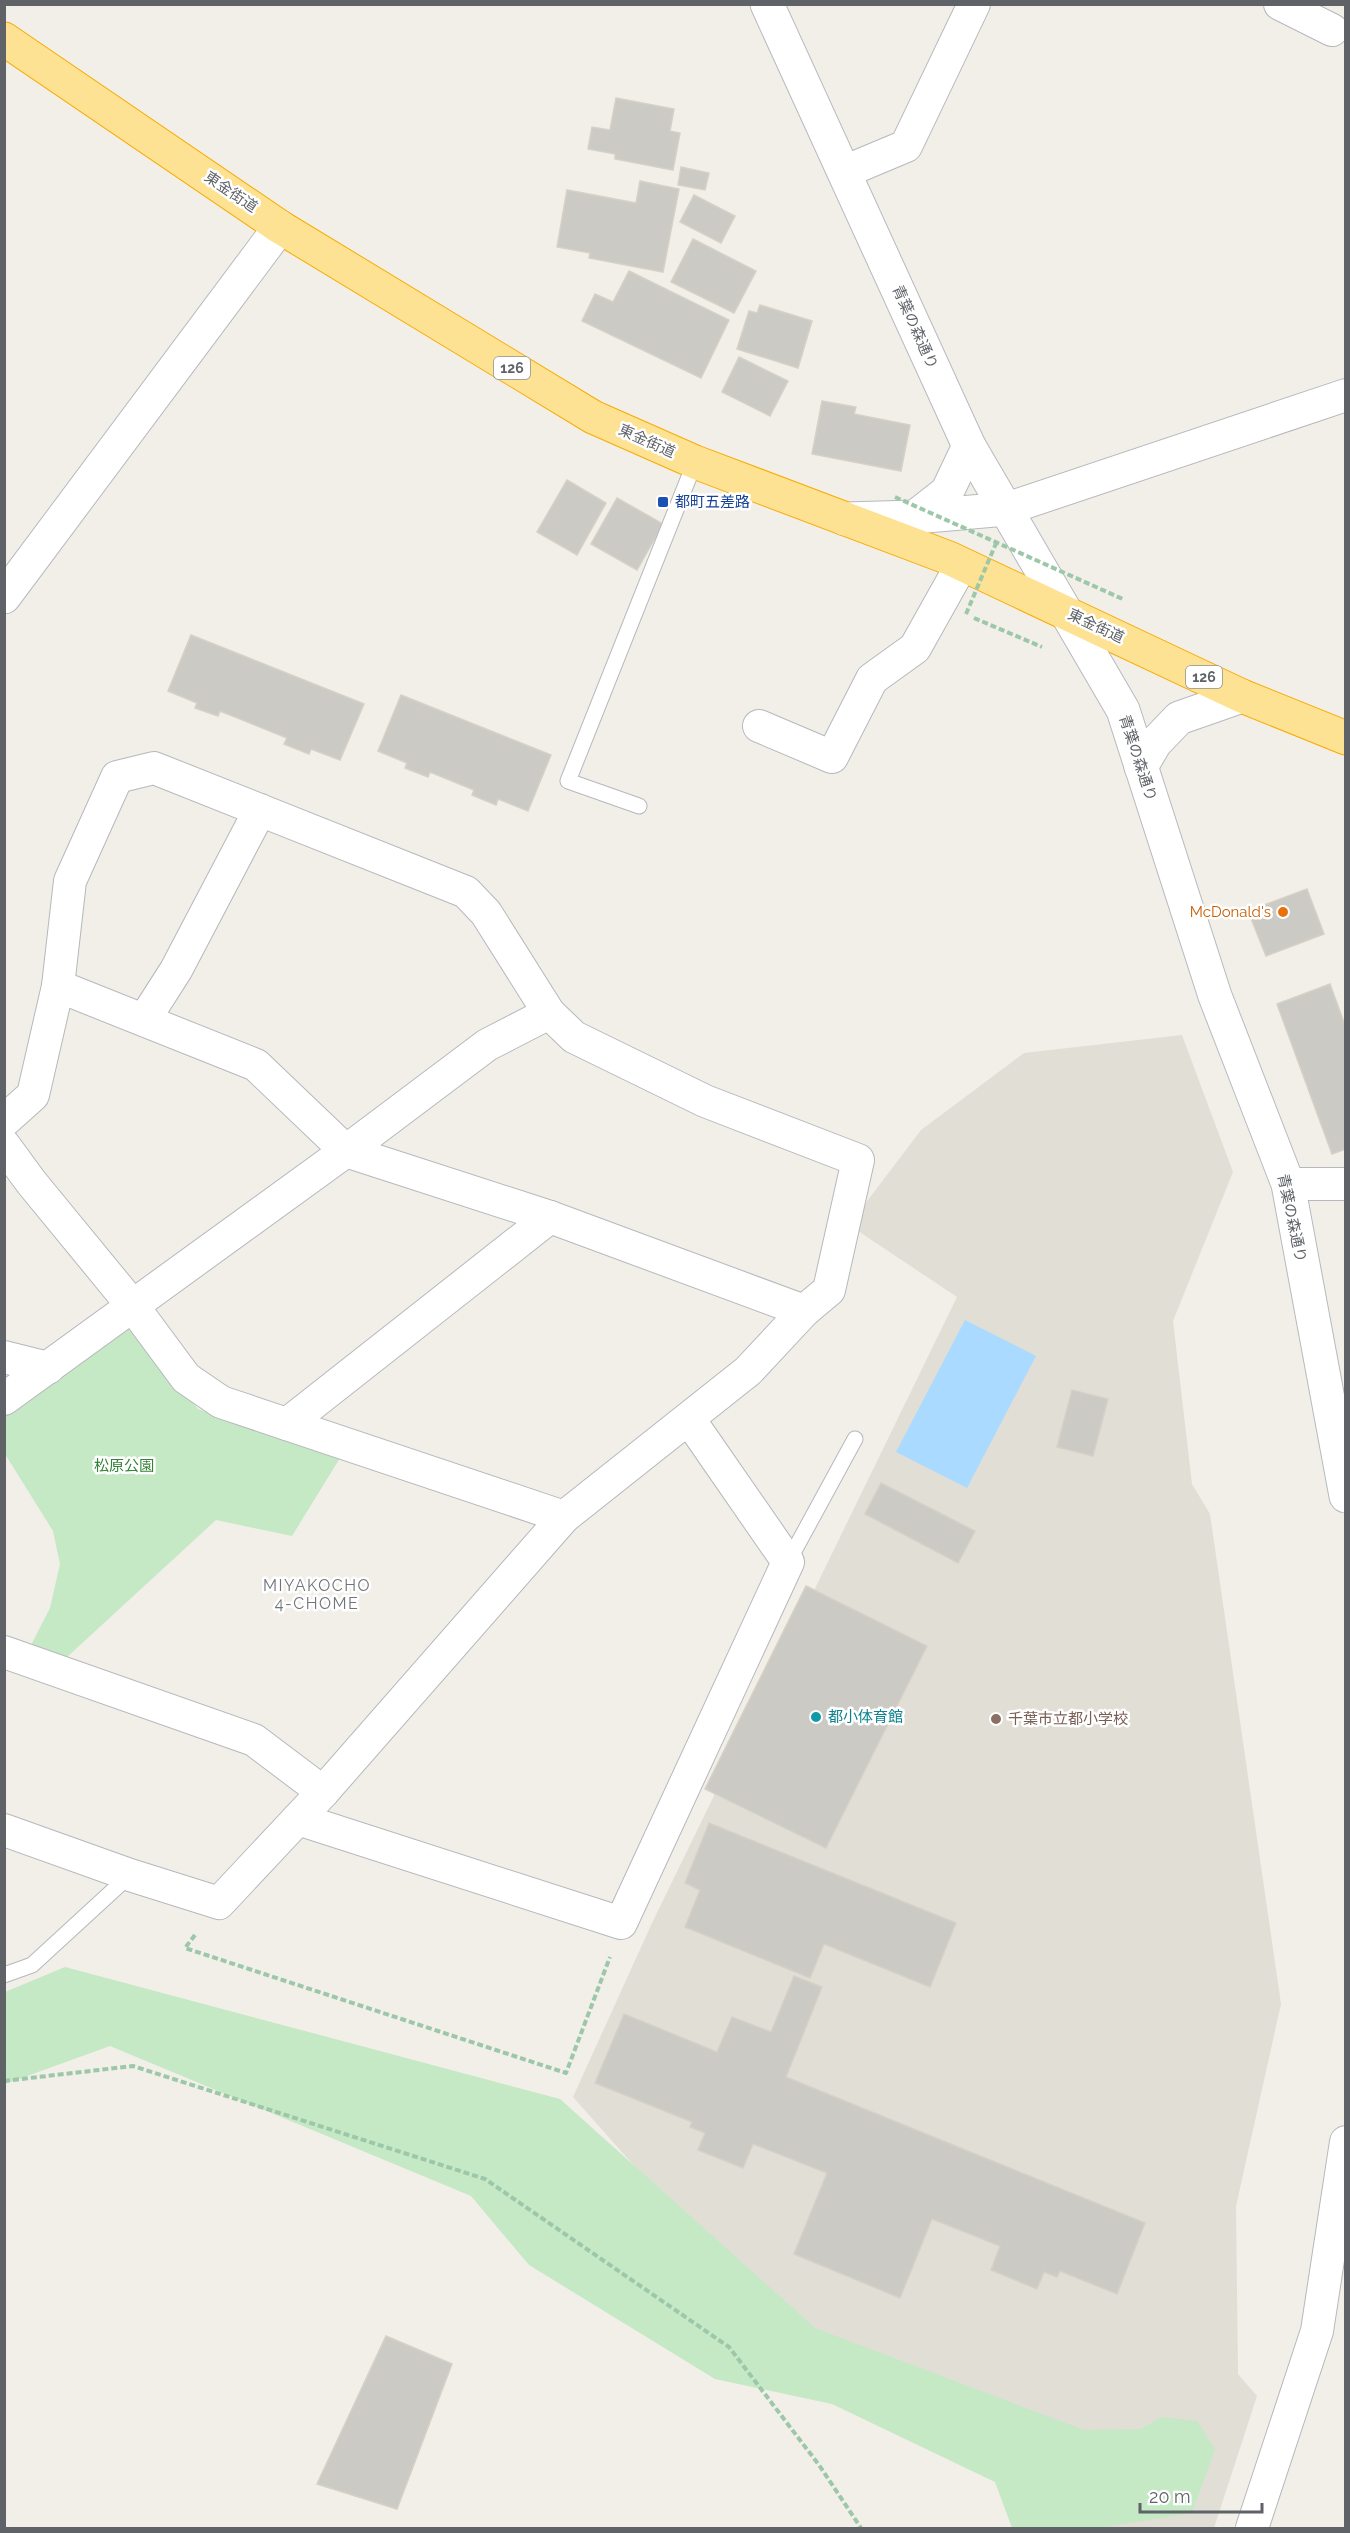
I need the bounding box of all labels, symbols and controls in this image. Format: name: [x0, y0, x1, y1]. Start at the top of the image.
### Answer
street label: 東金街道: [201, 168, 261, 216]
street label: 青葉の森通り: [888, 282, 942, 372]
road number: 126: [494, 357, 530, 379]
street label: 東金街道: [616, 421, 678, 461]
place label: 都町五差路: [675, 493, 750, 511]
marker: 都町五差路: [656, 495, 670, 509]
street label: 東金街道: [1065, 605, 1127, 647]
road number: 126: [1186, 666, 1222, 688]
street label: 青葉の森通り: [1116, 712, 1160, 804]
place label: McDonald's: [1190, 903, 1271, 921]
marker: McDonald's: [1276, 905, 1290, 919]
street label: 青葉の森通り: [1274, 1172, 1310, 1264]
park label: 松原公園: [94, 1457, 154, 1475]
district label: MIYAKOCHO 4-CHOME: [263, 1576, 371, 1613]
place label: 都小体育館: [828, 1708, 903, 1726]
marker: 都小体育館: [809, 1710, 823, 1724]
place label: 千葉市立都小学校: [1008, 1710, 1128, 1728]
marker: 千葉市立都小学校: [989, 1712, 1003, 1726]
scale bar: [1140, 2476, 1262, 2514]
text: 20 m: [1149, 2486, 1191, 2507]

